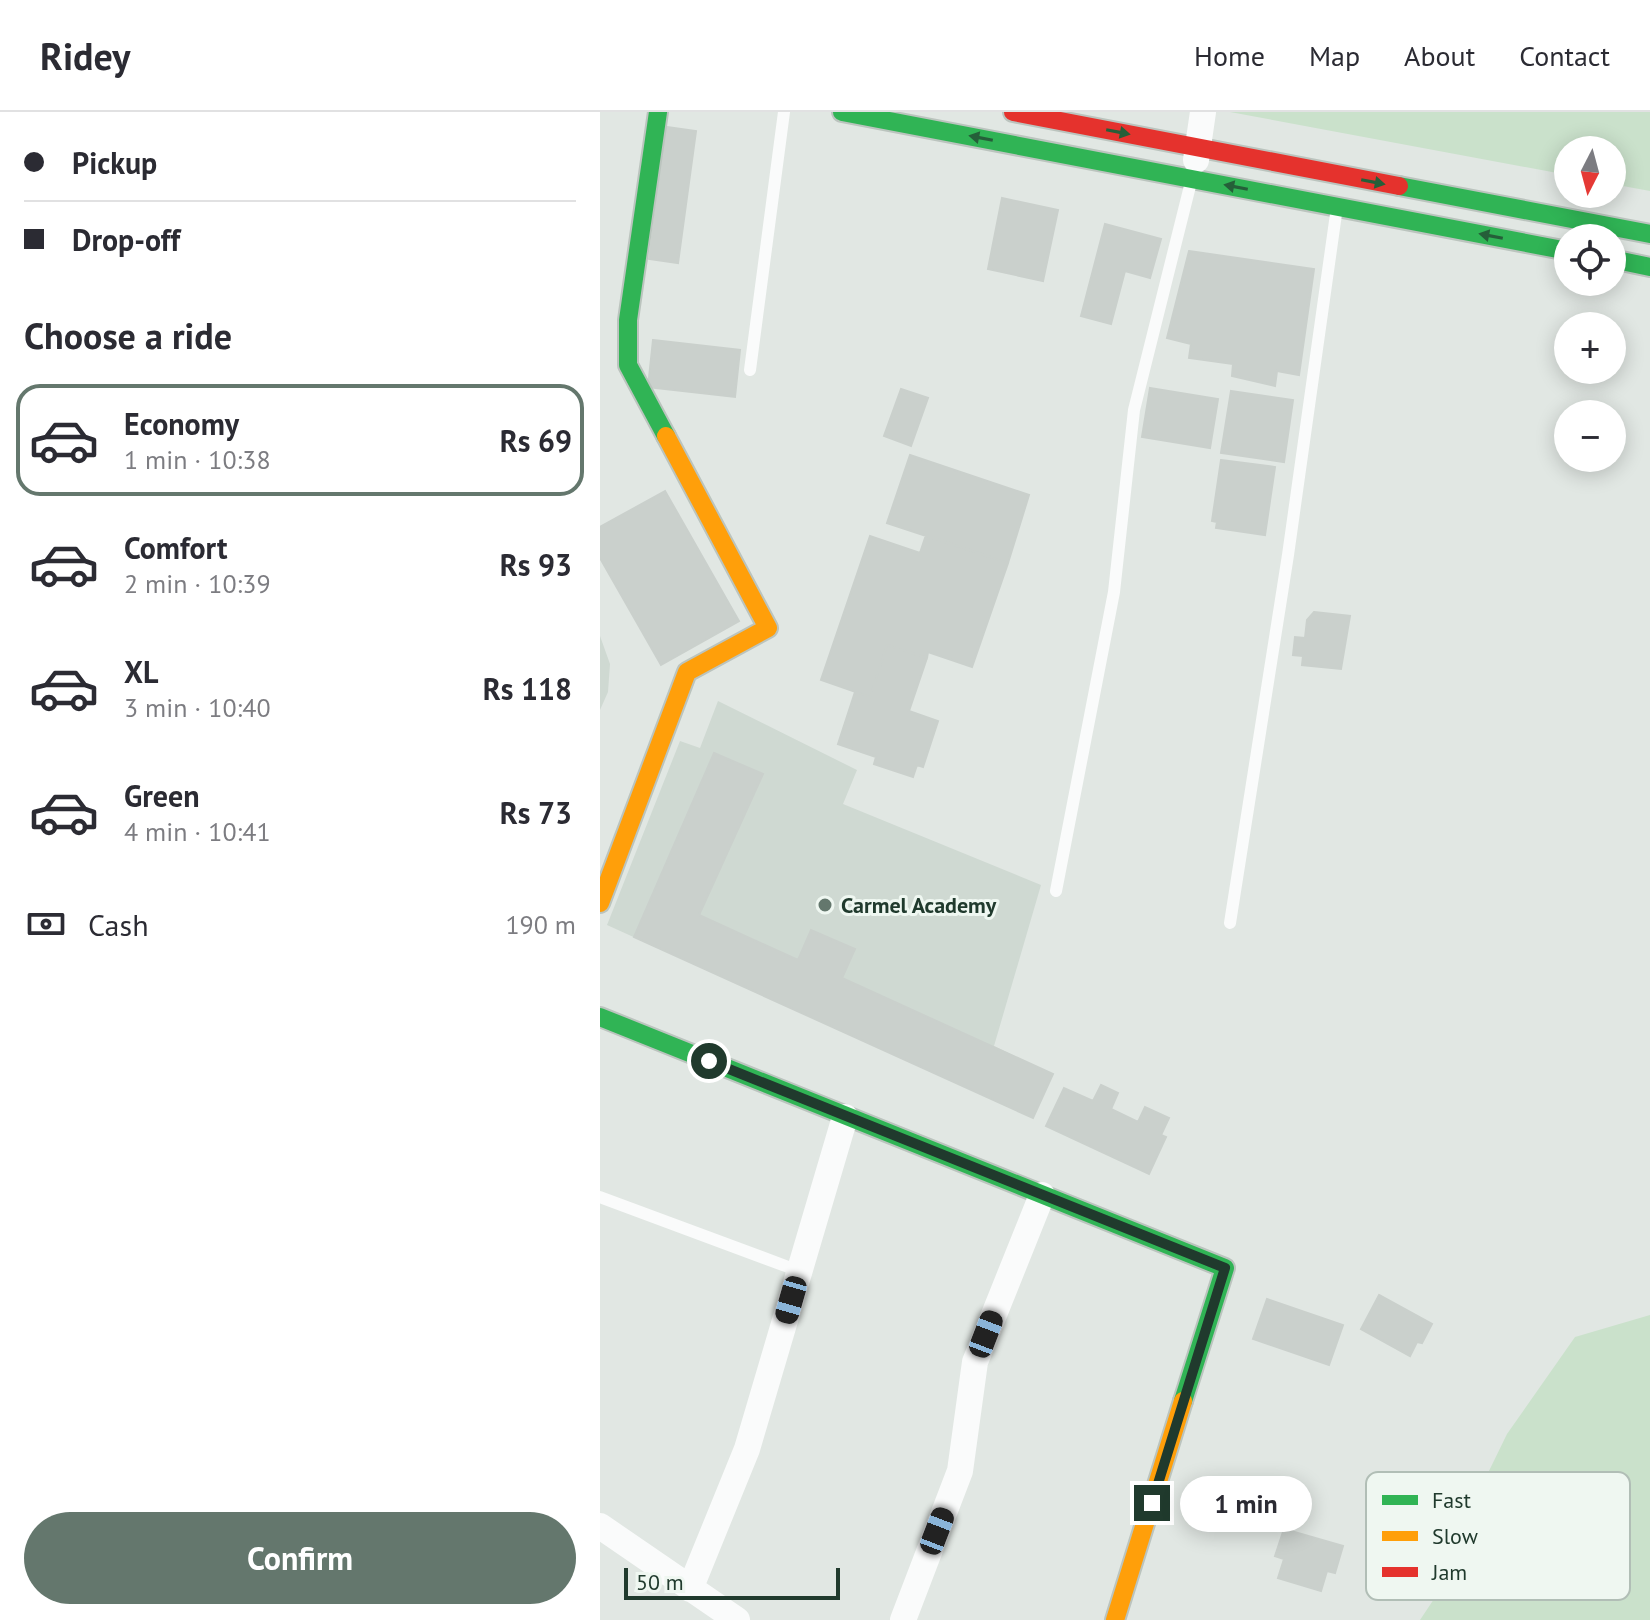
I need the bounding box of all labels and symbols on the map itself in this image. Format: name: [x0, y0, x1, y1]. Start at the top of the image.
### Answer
one-way arrow: [1105, 127, 1130, 139]
one-way arrow: [968, 132, 993, 144]
north arrow: [1554, 136, 1626, 208]
one-way arrow: [1361, 176, 1386, 188]
one-way arrow: [1223, 181, 1248, 193]
one-way arrow: [1479, 229, 1504, 242]
place label: Carmel Academy: [841, 891, 997, 919]
marker: Carmel Academy: [816, 896, 834, 914]
route start: [691, 1043, 727, 1079]
car: [773, 1274, 809, 1326]
car: [966, 1307, 1006, 1361]
legend: [1366, 1472, 1630, 1600]
callout: 1 min: [1180, 1475, 1312, 1531]
route end: [1134, 1485, 1170, 1521]
text: Fast: [1432, 1486, 1472, 1514]
car: [917, 1504, 957, 1558]
text: Slow: [1432, 1522, 1478, 1550]
text: Jam: [1431, 1558, 1467, 1586]
scale bar: [624, 1564, 840, 1600]

